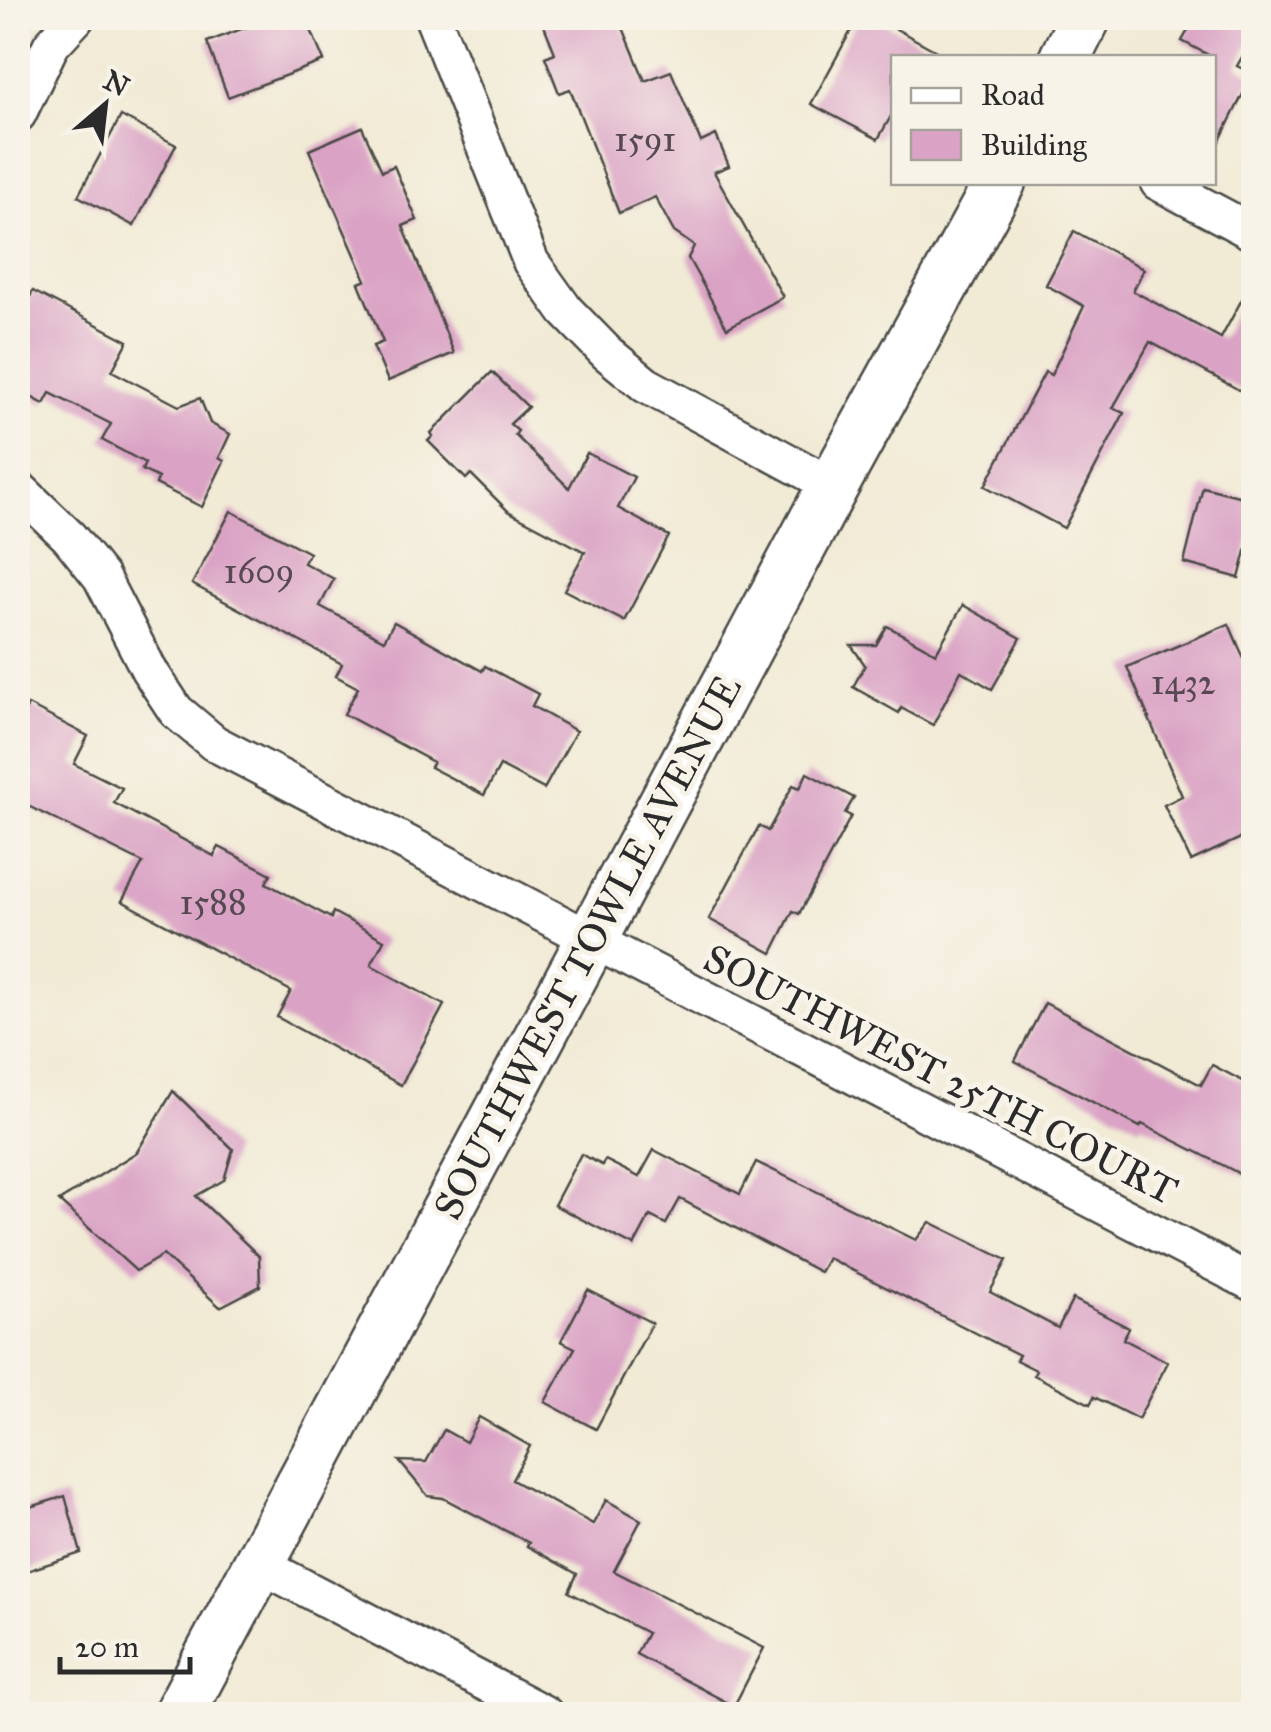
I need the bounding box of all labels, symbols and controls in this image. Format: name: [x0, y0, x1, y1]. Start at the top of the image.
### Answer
north arrow: [55, 55, 155, 155]
legend: [891, 55, 1216, 185]
text: N: [98, 62, 135, 105]
text: Road: [981, 77, 1045, 113]
house number: 1591: [614, 118, 676, 161]
text: Building: [981, 127, 1088, 163]
house number: 1609: [224, 550, 294, 593]
house number: 1432: [1151, 661, 1216, 704]
street label: SOUTHWEST TOWLE AVENUE: [423, 667, 752, 1228]
house number: 1588: [179, 881, 247, 924]
street label: SOUTHWEST 25TH COURT: [696, 933, 1186, 1215]
scale bar: [60, 1612, 190, 1674]
text: 20 m: [75, 1629, 139, 1665]

